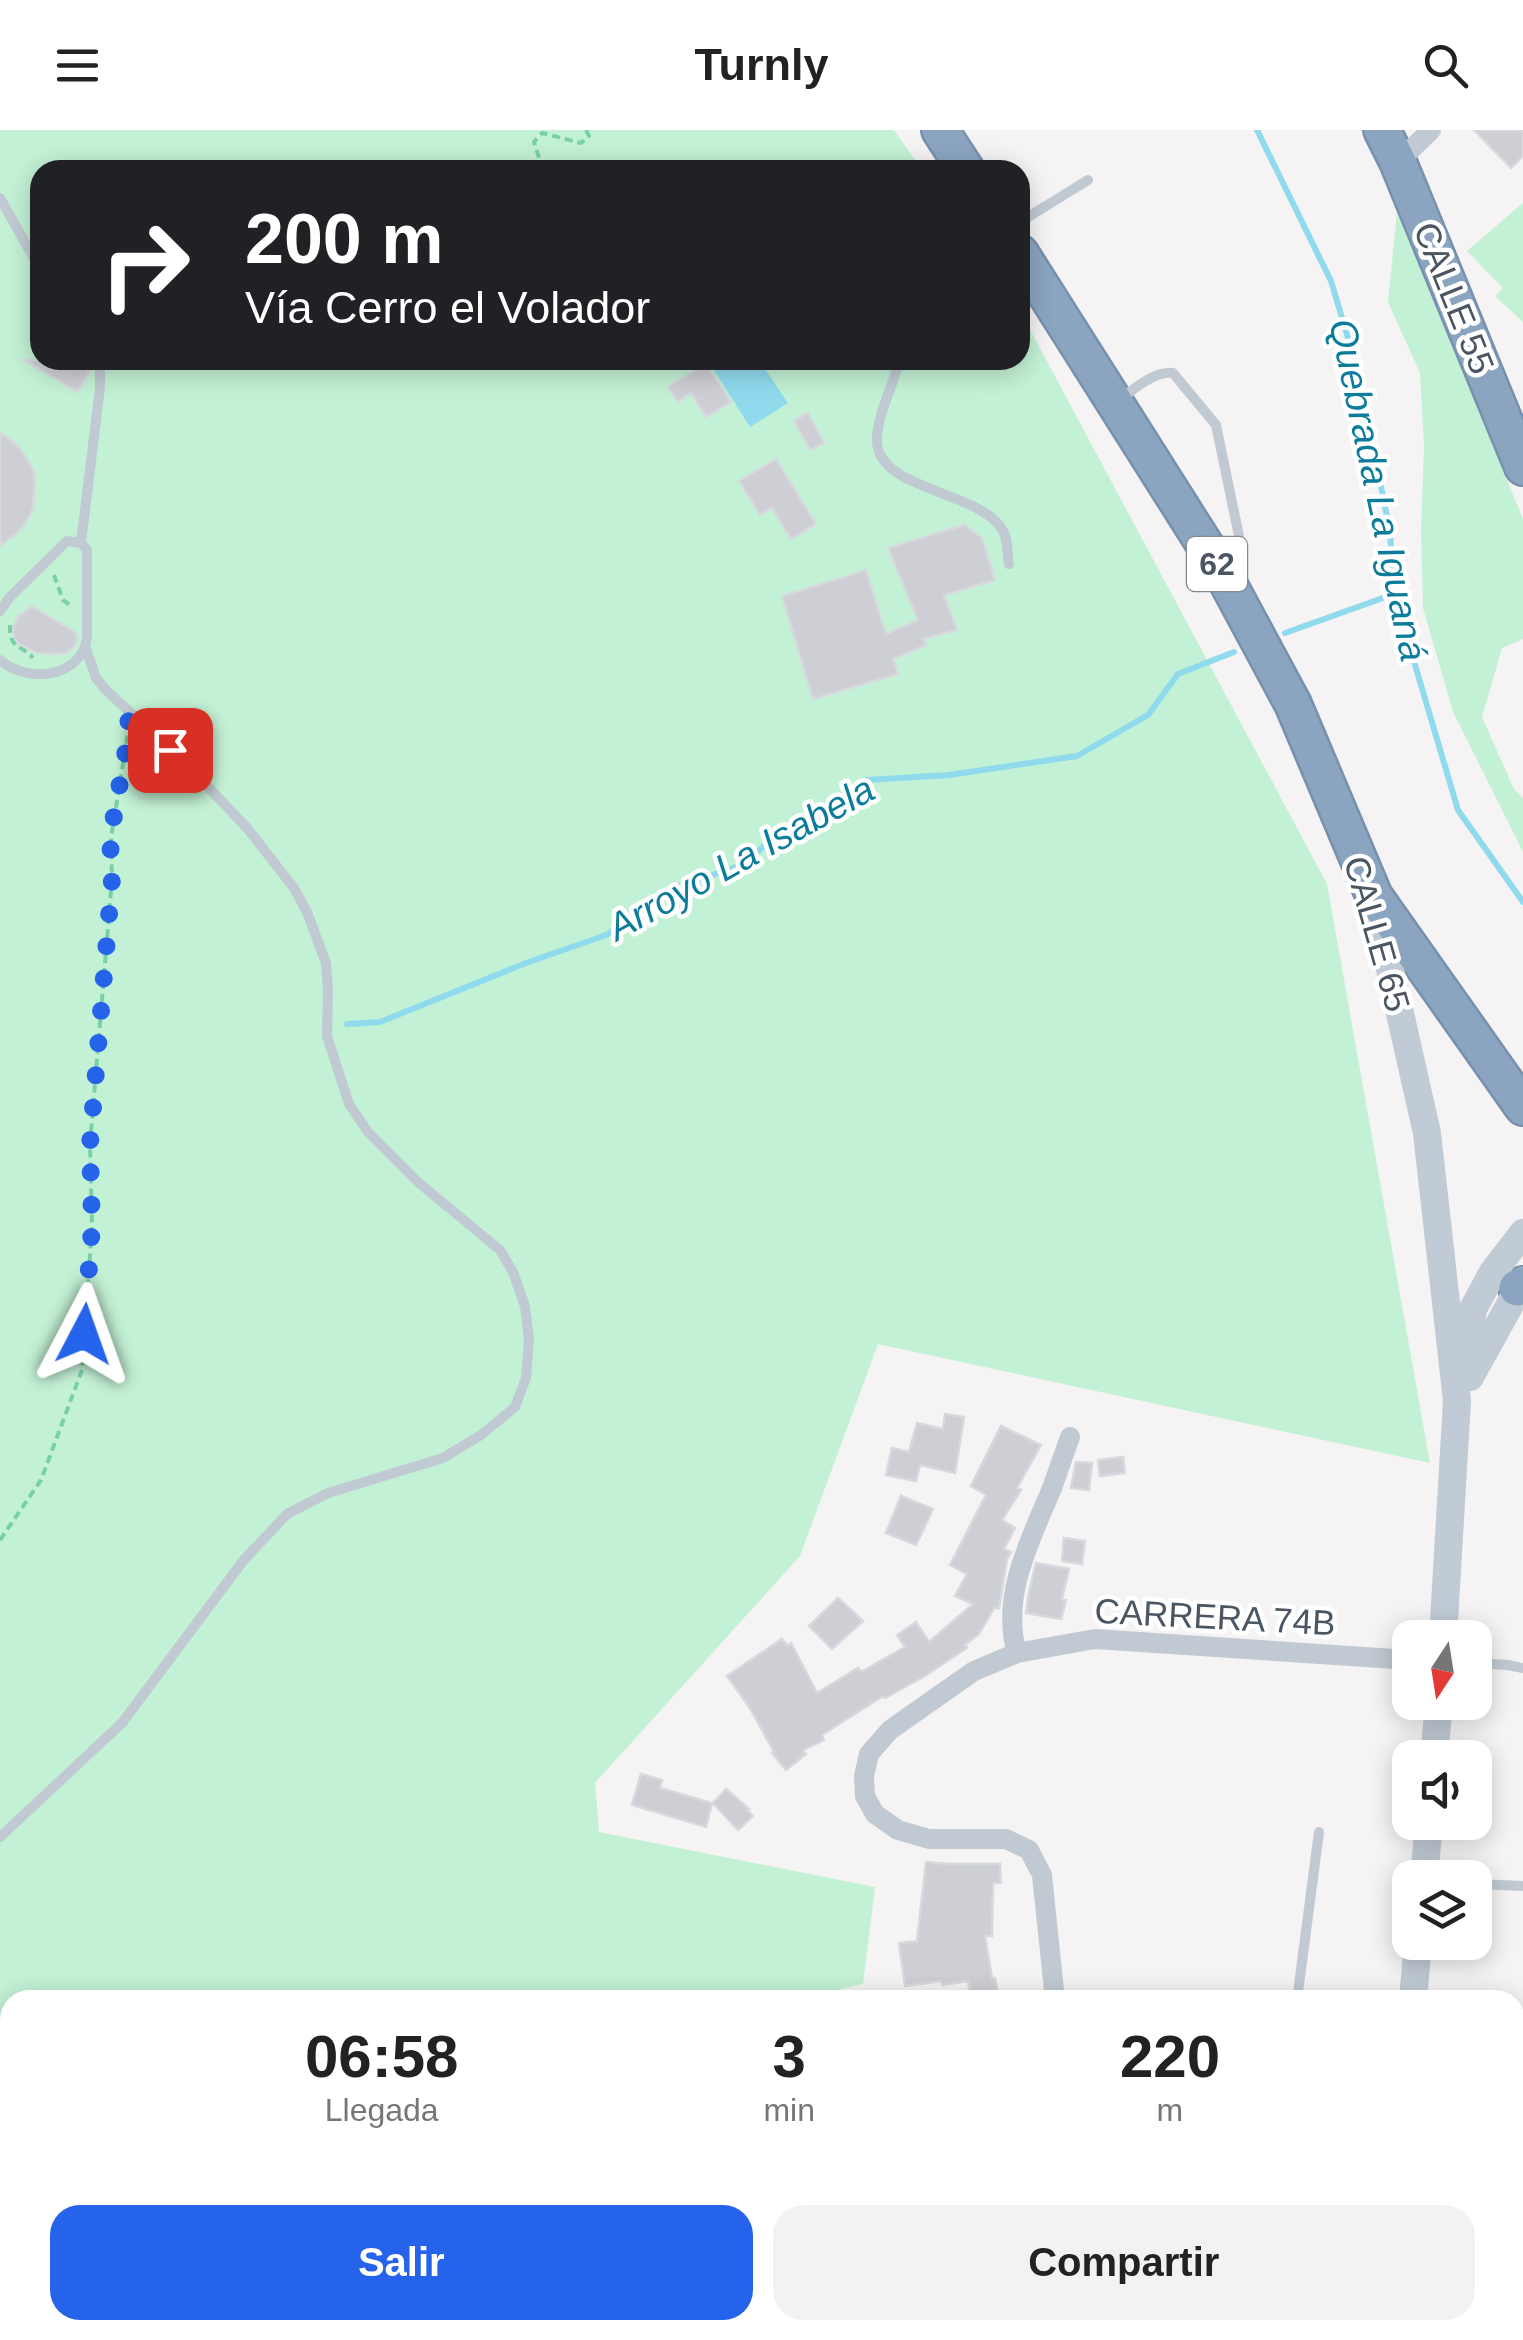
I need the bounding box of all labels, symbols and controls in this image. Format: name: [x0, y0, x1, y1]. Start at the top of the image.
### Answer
icon: menu: [50, 38, 105, 93]
icon: search: [1418, 38, 1473, 93]
text: Turnly: [694, 39, 829, 90]
icon: right: [80, 200, 210, 330]
text: 200 m: [245, 200, 443, 278]
street label: CALLE 55: [1406, 217, 1502, 379]
text: Vía Cerro el Volador: [245, 282, 650, 333]
water label: Quebrada La Iguaná: [1321, 315, 1435, 665]
road number: 62: [1187, 537, 1247, 591]
pin: [128, 708, 213, 793]
icon: arrive: [143, 723, 198, 778]
water label: Arroyo La Isabela: [599, 767, 881, 950]
street label: CALLE 65: [1337, 852, 1418, 1016]
position arrow: [32, 1282, 136, 1386]
street label: CARRERA 74B: [1094, 1591, 1336, 1642]
north arrow: [1392, 1620, 1492, 1720]
map controls: [1392, 1620, 1492, 1960]
button: sound: [1392, 1740, 1492, 1840]
button: layers: [1392, 1860, 1492, 1960]
text: 06:58: [305, 2023, 458, 2090]
text: 3: [772, 2023, 806, 2090]
text: 220: [1120, 2023, 1220, 2090]
text: Llegada: [325, 2092, 439, 2128]
text: min: [763, 2092, 815, 2128]
text: m: [1157, 2092, 1183, 2128]
button: Salir: [50, 2205, 753, 2320]
button: Compartir: [773, 2205, 1475, 2320]

